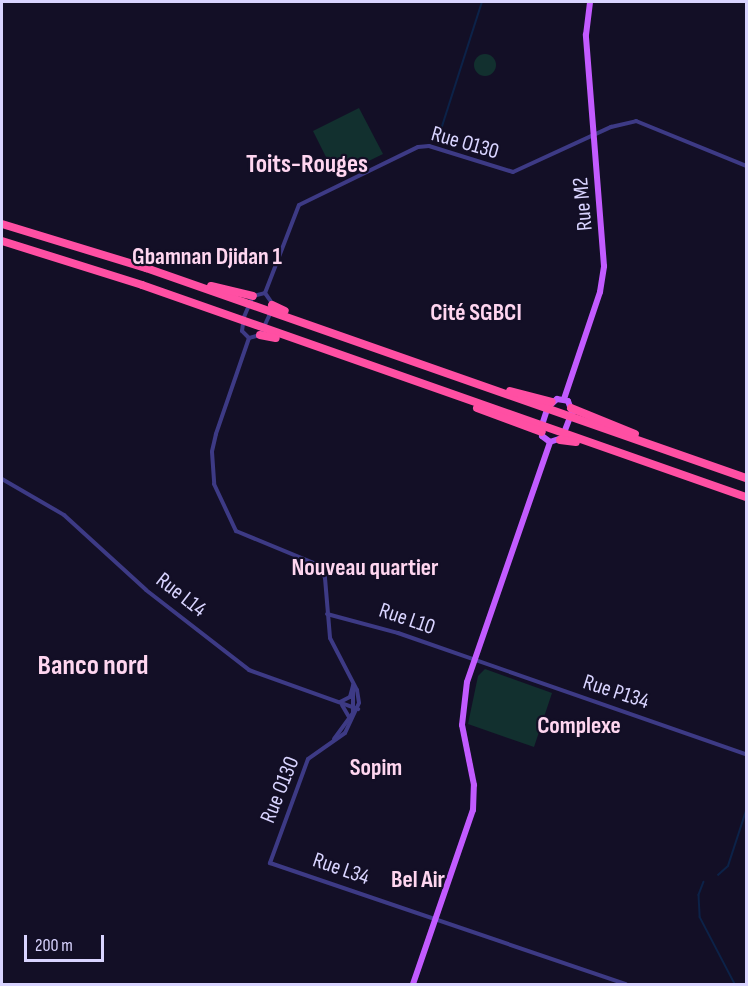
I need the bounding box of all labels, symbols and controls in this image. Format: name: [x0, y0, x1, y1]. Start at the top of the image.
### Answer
street label: Rue O130: [428, 121, 502, 165]
district label: Toits-Rouges: [246, 149, 368, 181]
street label: Rue M2: [568, 176, 598, 232]
district label: Gbamnan Djidan 1: [132, 243, 282, 271]
district label: Cité SGBCI: [430, 299, 522, 327]
district label: Nouveau quartier: [292, 554, 438, 582]
street label: Rue L14: [151, 567, 211, 623]
street label: Rue L10: [376, 597, 438, 641]
district label: Banco nord: [38, 649, 148, 683]
street label: Rue P134: [580, 669, 652, 715]
district label: Complexe: [537, 712, 621, 740]
street label: Rue O130: [255, 753, 305, 827]
district label: Sopim: [350, 754, 402, 782]
street label: Rue L34: [309, 847, 373, 891]
district label: Bel Air: [391, 866, 445, 894]
scale bar: [27, 923, 106, 961]
text: 200 m: [35, 935, 73, 956]

